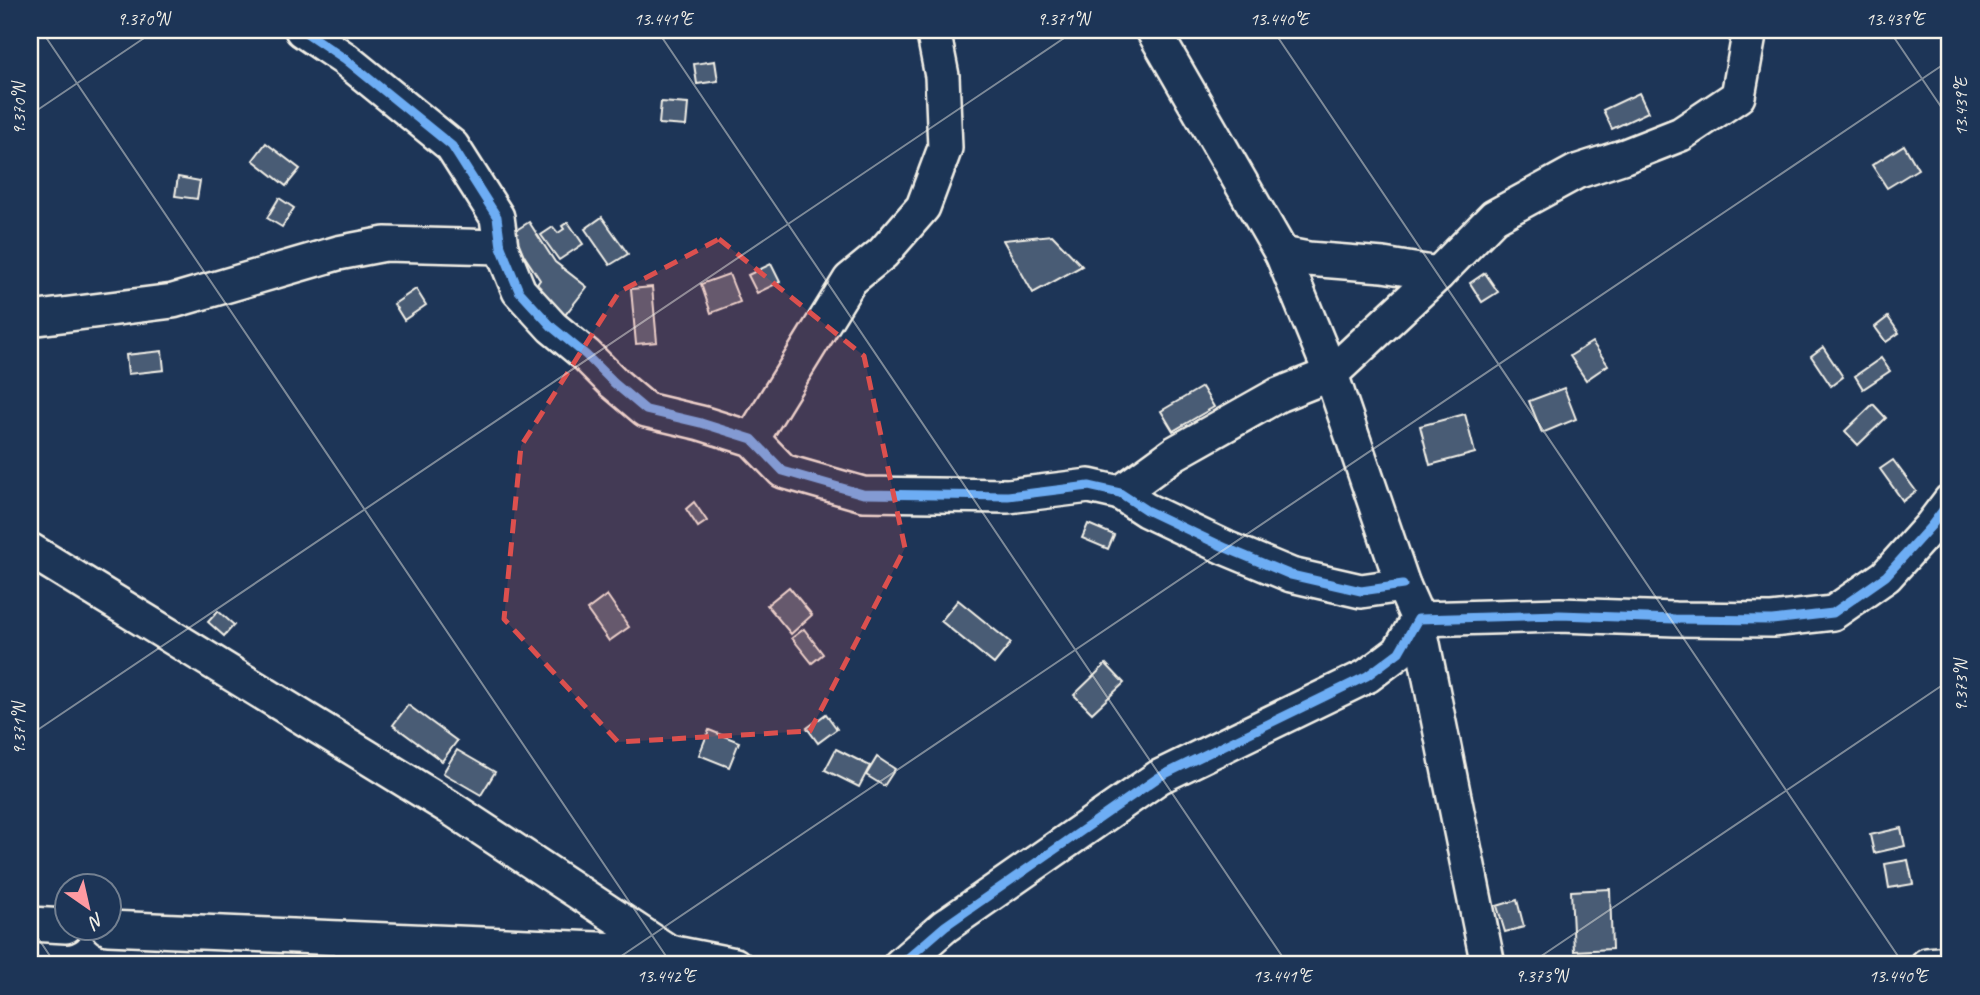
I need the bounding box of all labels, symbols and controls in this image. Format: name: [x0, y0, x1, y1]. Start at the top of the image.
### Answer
text: 9.370°N: [117, 8, 172, 30]
text: 13.441°E: [634, 8, 695, 30]
text: 9.371°N: [1037, 8, 1092, 30]
text: 13.440°E: [1250, 8, 1311, 30]
text: 13.439°E: [1866, 8, 1927, 30]
text: 13.439°E: [1950, 75, 1972, 136]
text: 9.370°N: [8, 80, 30, 135]
text: 9.373°N: [1950, 657, 1972, 712]
text: 9.371°N: [8, 700, 30, 755]
north arrow: [52, 872, 122, 942]
text: N: [83, 907, 109, 935]
text: 13.442°E: [637, 965, 698, 987]
text: 13.441°E: [1253, 965, 1314, 987]
text: 9.373°N: [1515, 965, 1570, 987]
text: 13.440°E: [1869, 965, 1930, 987]

